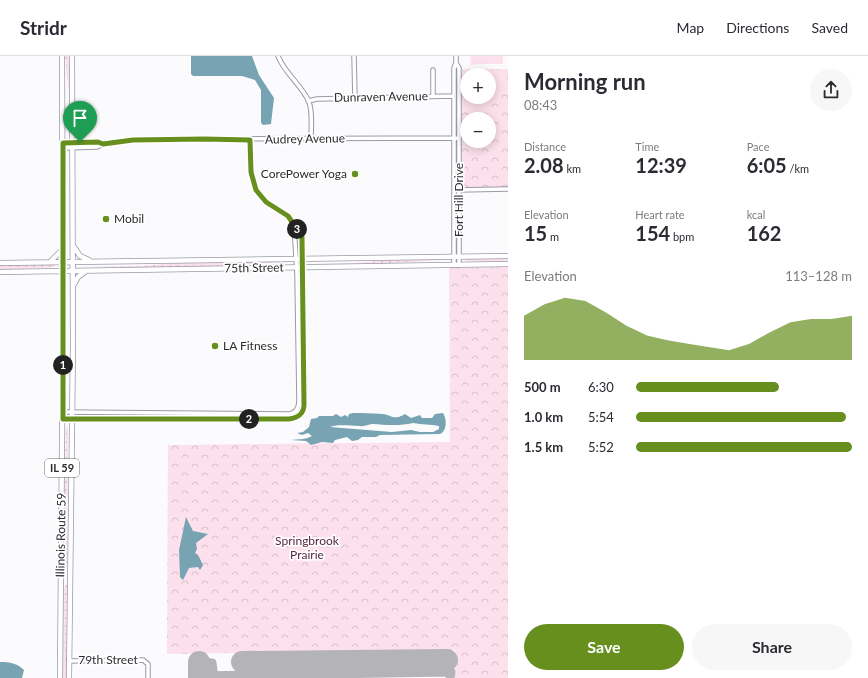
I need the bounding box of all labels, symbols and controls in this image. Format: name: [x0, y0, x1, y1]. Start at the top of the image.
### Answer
text: Stridr: [20, 16, 67, 39]
text: Map: [677, 19, 704, 36]
text: Directions: [726, 19, 789, 36]
text: Saved: [811, 19, 848, 36]
map controls: [460, 68, 496, 148]
button: +: [460, 68, 496, 104]
text: Morning run: [524, 68, 646, 95]
button: share: [810, 69, 852, 111]
street label: Dunraven Avenue: [334, 88, 428, 105]
text: 08:43: [524, 97, 557, 113]
pin: [63, 101, 97, 142]
icon: arrive: [69, 107, 91, 129]
button: −: [460, 112, 496, 148]
street label: Audrey Avenue: [265, 130, 345, 147]
text: Distance: [524, 140, 566, 153]
text: Time: [635, 140, 659, 153]
text: Pace: [747, 140, 770, 153]
text: 2.08: [524, 153, 564, 177]
text: 12:39: [635, 153, 687, 177]
text: 6:05: [747, 153, 787, 177]
text: km: [564, 162, 581, 175]
text: /km: [787, 162, 809, 175]
street label: Fort Hill Drive: [451, 163, 466, 237]
place label: CorePower Yoga: [261, 166, 347, 181]
marker: CorePower Yoga: [350, 169, 360, 179]
text: Elevation: [524, 208, 569, 221]
text: Heart rate: [635, 208, 685, 221]
text: kcal: [747, 208, 765, 221]
place label: Mobil: [114, 211, 144, 226]
marker: Mobil: [101, 214, 111, 224]
pin: 3: [287, 219, 307, 239]
text: 15: [524, 221, 547, 245]
text: 154: [635, 221, 670, 245]
text: 162: [747, 221, 781, 245]
text: 3: [294, 222, 300, 235]
text: m: [547, 230, 559, 243]
text: bpm: [670, 230, 694, 243]
street label: 75th Street: [224, 259, 285, 276]
text: Elevation: [524, 268, 577, 284]
text: 113–128 m: [785, 268, 852, 284]
place label: LA Fitness: [223, 338, 277, 353]
marker: LA Fitness: [210, 341, 220, 351]
pin: 1: [53, 355, 73, 375]
text: 1: [60, 358, 66, 371]
text: 500 m: [524, 379, 561, 395]
text: 6:30: [588, 379, 614, 395]
pin: 2: [239, 409, 259, 429]
text: 1.0 km: [524, 409, 563, 425]
text: 5:54: [588, 409, 614, 425]
text: 2: [246, 412, 252, 425]
text: 1.5 km: [524, 439, 563, 455]
text: 5:52: [588, 439, 614, 455]
road number: IL 59: [45, 459, 79, 477]
street label: Illinois Route 59: [52, 492, 69, 577]
park label: Springbrook Prairie: [275, 533, 340, 562]
button: Save: [524, 624, 684, 670]
button: Share: [692, 624, 852, 670]
street label: 79th Street: [78, 652, 138, 667]

